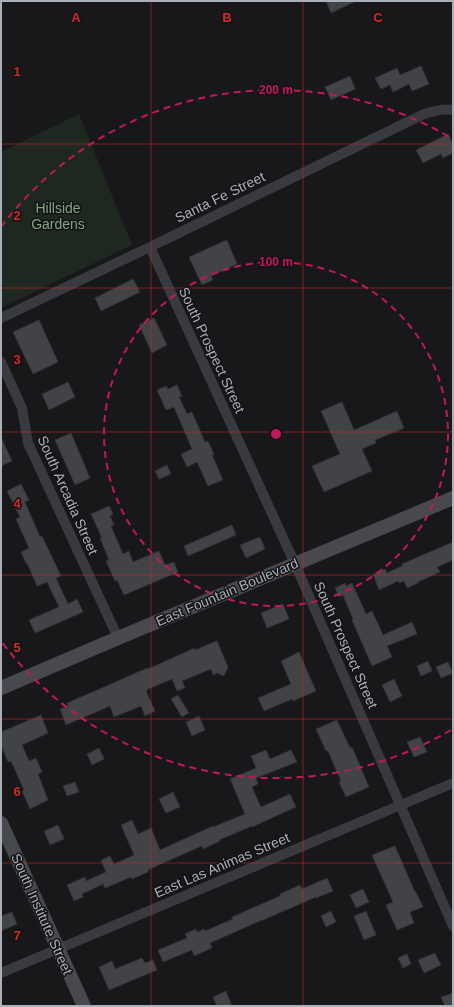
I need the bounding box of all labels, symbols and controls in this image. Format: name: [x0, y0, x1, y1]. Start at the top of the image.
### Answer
text: A: [71, 10, 81, 25]
text: B: [222, 10, 232, 25]
text: C: [373, 10, 383, 25]
text: 1: [13, 64, 21, 79]
text: 200 m: [259, 83, 293, 97]
street label: Santa Fe Street: [172, 168, 268, 226]
park label: Hillside Gardens: [31, 200, 85, 232]
text: 2: [13, 208, 21, 223]
text: 100 m: [259, 255, 293, 269]
street label: South Prospect Street: [176, 285, 248, 416]
text: 3: [13, 352, 21, 367]
centre of rings: [269, 427, 283, 441]
street label: South Arcadia Street: [35, 433, 101, 557]
text: 4: [13, 496, 21, 511]
street label: East Fountain Boulevard: [153, 555, 301, 629]
street label: South Prospect Street: [311, 579, 381, 711]
text: 5: [13, 640, 21, 655]
text: 6: [13, 784, 21, 799]
street label: East Las Animas Street: [152, 829, 292, 901]
street label: South Institute Street: [8, 851, 76, 977]
text: 7: [13, 928, 21, 943]

